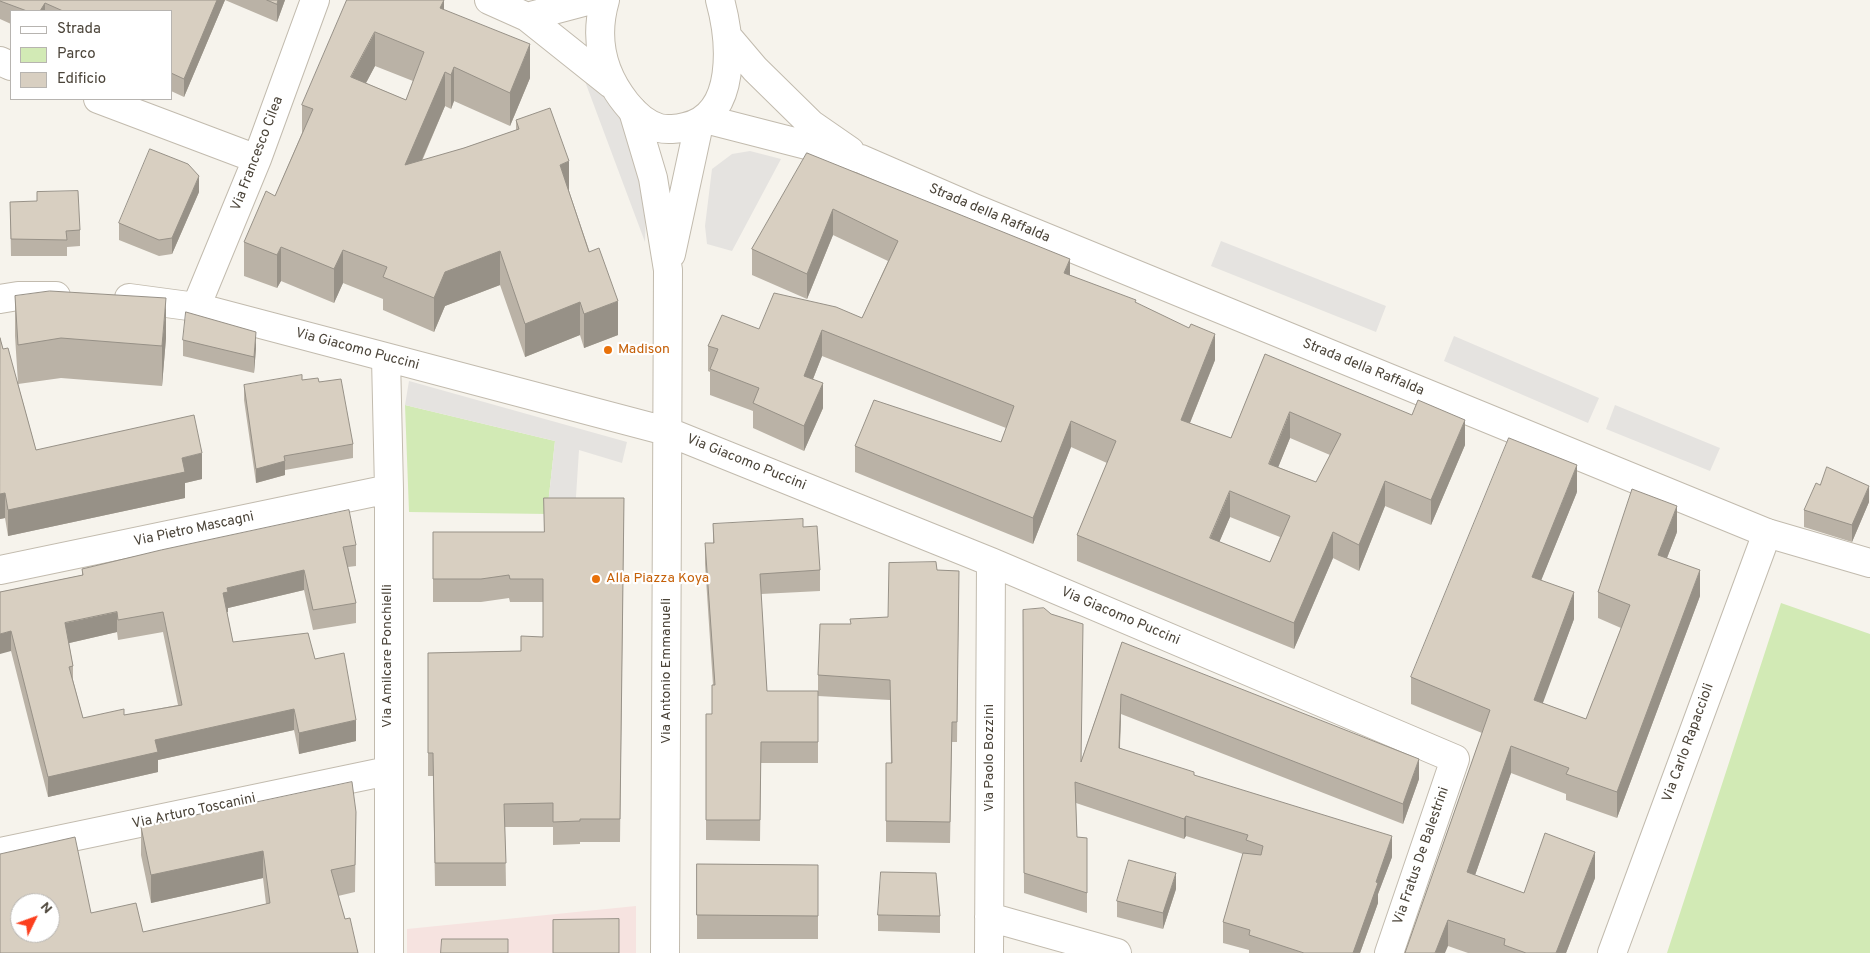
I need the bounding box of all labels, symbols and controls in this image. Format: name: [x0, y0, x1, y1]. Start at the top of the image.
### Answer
legend: [10, 10, 172, 100]
text: Strada: [57, 20, 101, 39]
text: Parco: [57, 45, 96, 64]
text: Edificio: [57, 70, 106, 89]
street label: Via Francesco Cilea: [228, 94, 288, 214]
street label: Strada della Raffalda: [926, 181, 1052, 247]
street label: Via Giacomo Puccini: [293, 325, 421, 375]
street label: Strada della Raffalda: [1300, 336, 1426, 400]
place label: Madison: [618, 342, 670, 358]
marker: Madison: [602, 344, 614, 356]
street label: Via Giacomo Puccini: [684, 431, 808, 495]
street label: Via Pietro Mascagni: [132, 509, 256, 551]
place label: Alla Piazza Koya: [606, 571, 709, 587]
marker: Alla Piazza Koya: [590, 573, 602, 585]
street label: Via Amilcare Ponchielli: [380, 584, 396, 728]
street label: Via Giacomo Puccini: [1058, 584, 1182, 650]
street label: Via Antonio Emmanueli: [659, 598, 675, 744]
street label: Via Carlo Rapaccioli: [1660, 681, 1718, 805]
street label: Via Paolo Bozzini: [982, 704, 998, 812]
street label: Via Fratus De Balestrini: [1391, 785, 1453, 927]
street label: Via Arturo Toscanini: [131, 791, 257, 833]
north arrow: [10, 893, 60, 943]
text: N: [36, 899, 55, 918]

